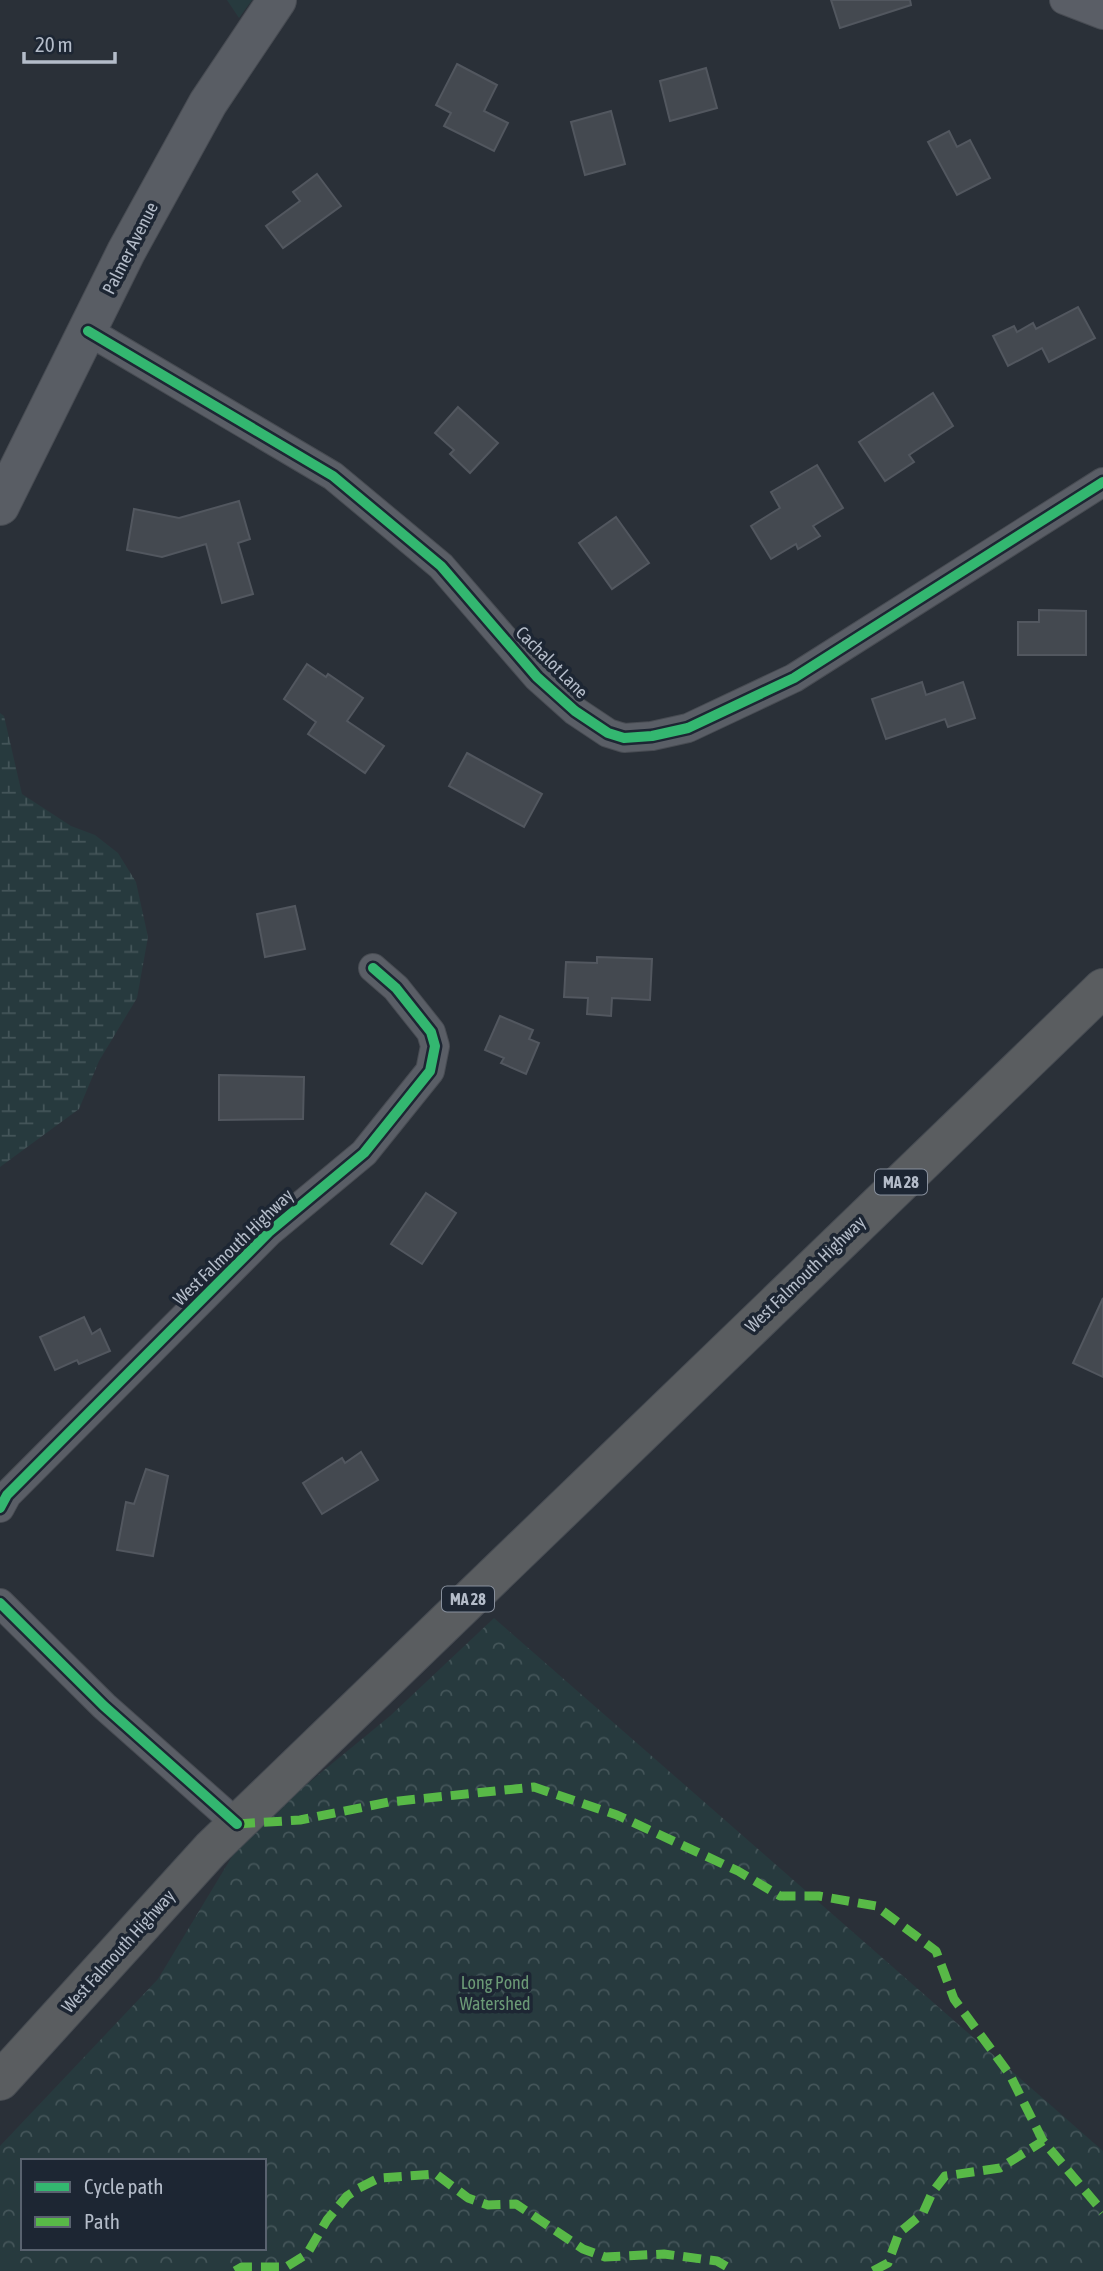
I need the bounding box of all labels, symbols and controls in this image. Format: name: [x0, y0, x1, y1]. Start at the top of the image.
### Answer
scale bar: [24, 21, 116, 65]
text: 20 m: [35, 32, 73, 56]
street label: Palmer Avenue: [98, 199, 162, 297]
street label: Cachalot Lane: [512, 622, 592, 702]
road number: MA 28: [875, 1170, 927, 1194]
street label: West Falmouth Highway: [169, 1184, 297, 1310]
street label: West Falmouth Highway: [741, 1211, 869, 1337]
road number: MA 28: [442, 1586, 494, 1611]
street label: West Falmouth Highway: [57, 1885, 179, 2017]
park label: Long Pond Watershed: [459, 1972, 531, 2014]
legend: [21, 2159, 266, 2250]
text: Cycle path: [84, 2174, 163, 2198]
text: Path: [84, 2209, 120, 2233]

